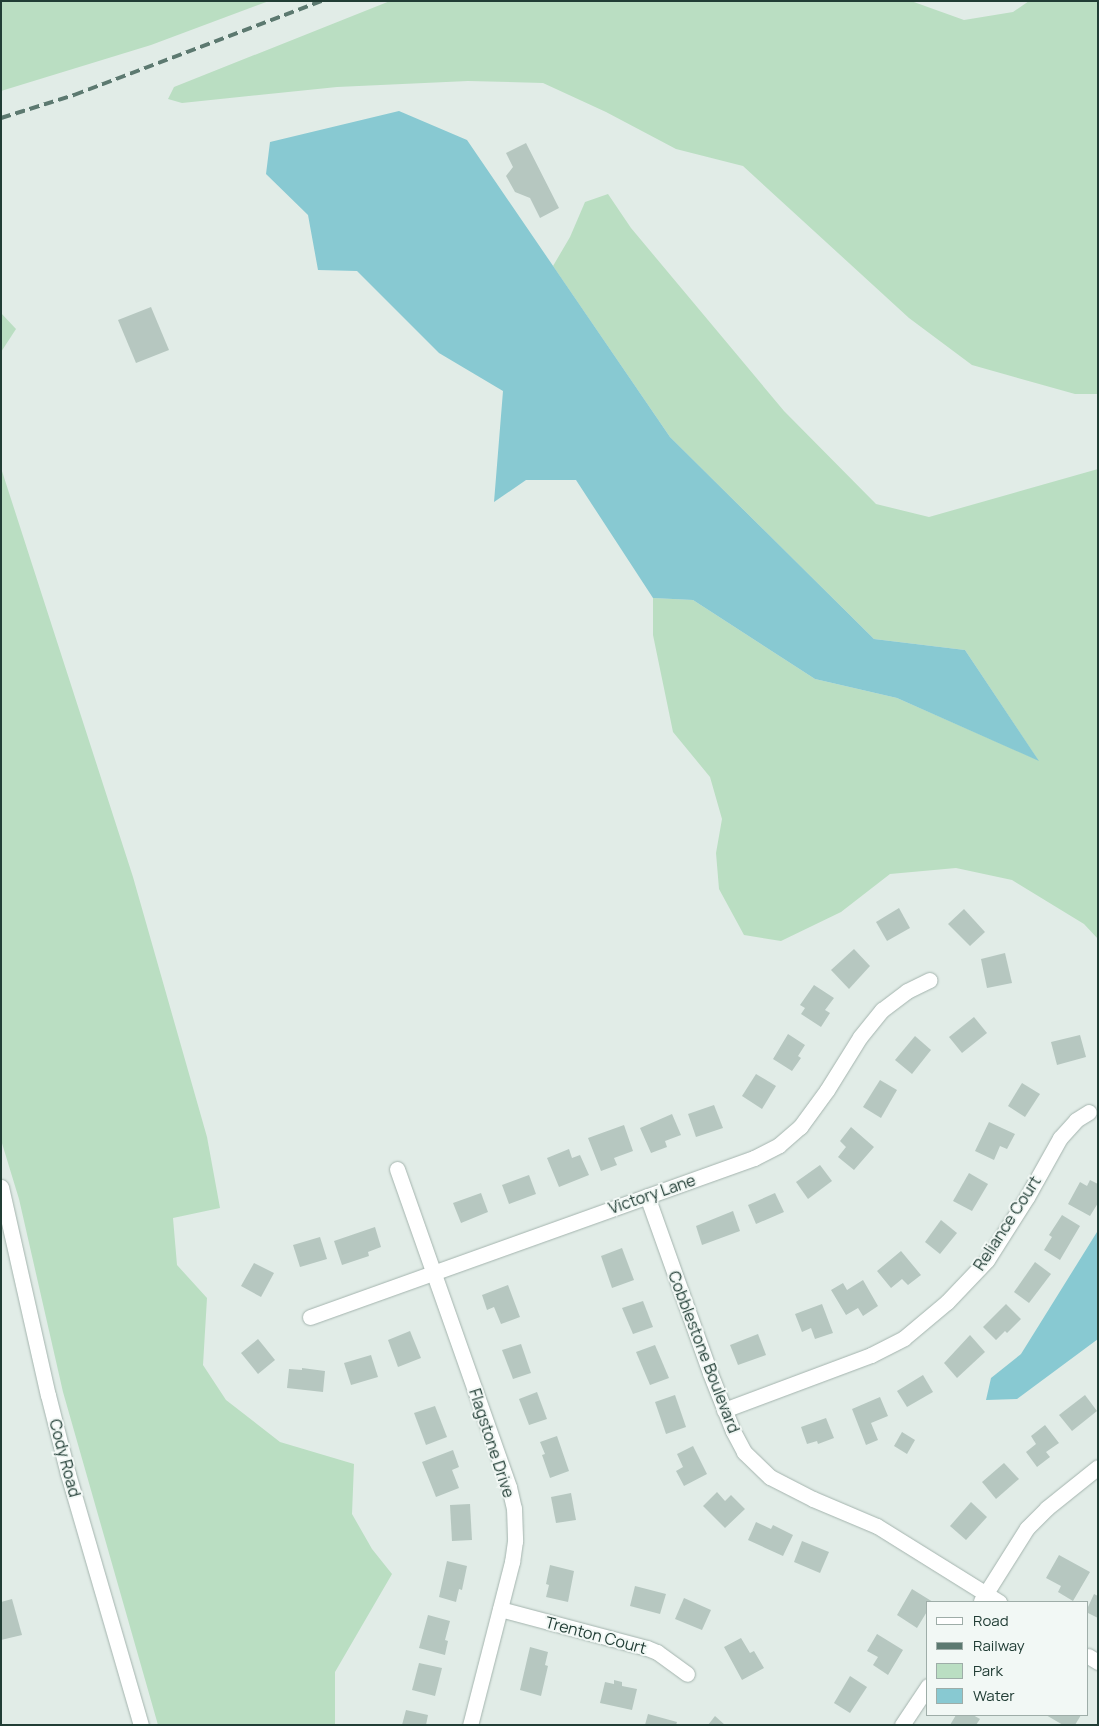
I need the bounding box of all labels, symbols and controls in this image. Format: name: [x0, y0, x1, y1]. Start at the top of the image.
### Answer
street label: Victory Lane: [606, 1170, 698, 1218]
street label: Reliance Court: [969, 1172, 1045, 1274]
street label: Cobblestone Boulevard: [664, 1268, 744, 1436]
street label: Flagstone Drive: [465, 1386, 519, 1500]
street label: Cody Road: [45, 1417, 85, 1499]
legend: [926, 1601, 1089, 1716]
text: Road: [973, 1610, 1009, 1631]
street label: Trenton Court: [543, 1612, 649, 1658]
text: Railway: [973, 1635, 1025, 1656]
text: Park: [973, 1660, 1003, 1681]
text: Water: [973, 1685, 1015, 1706]

